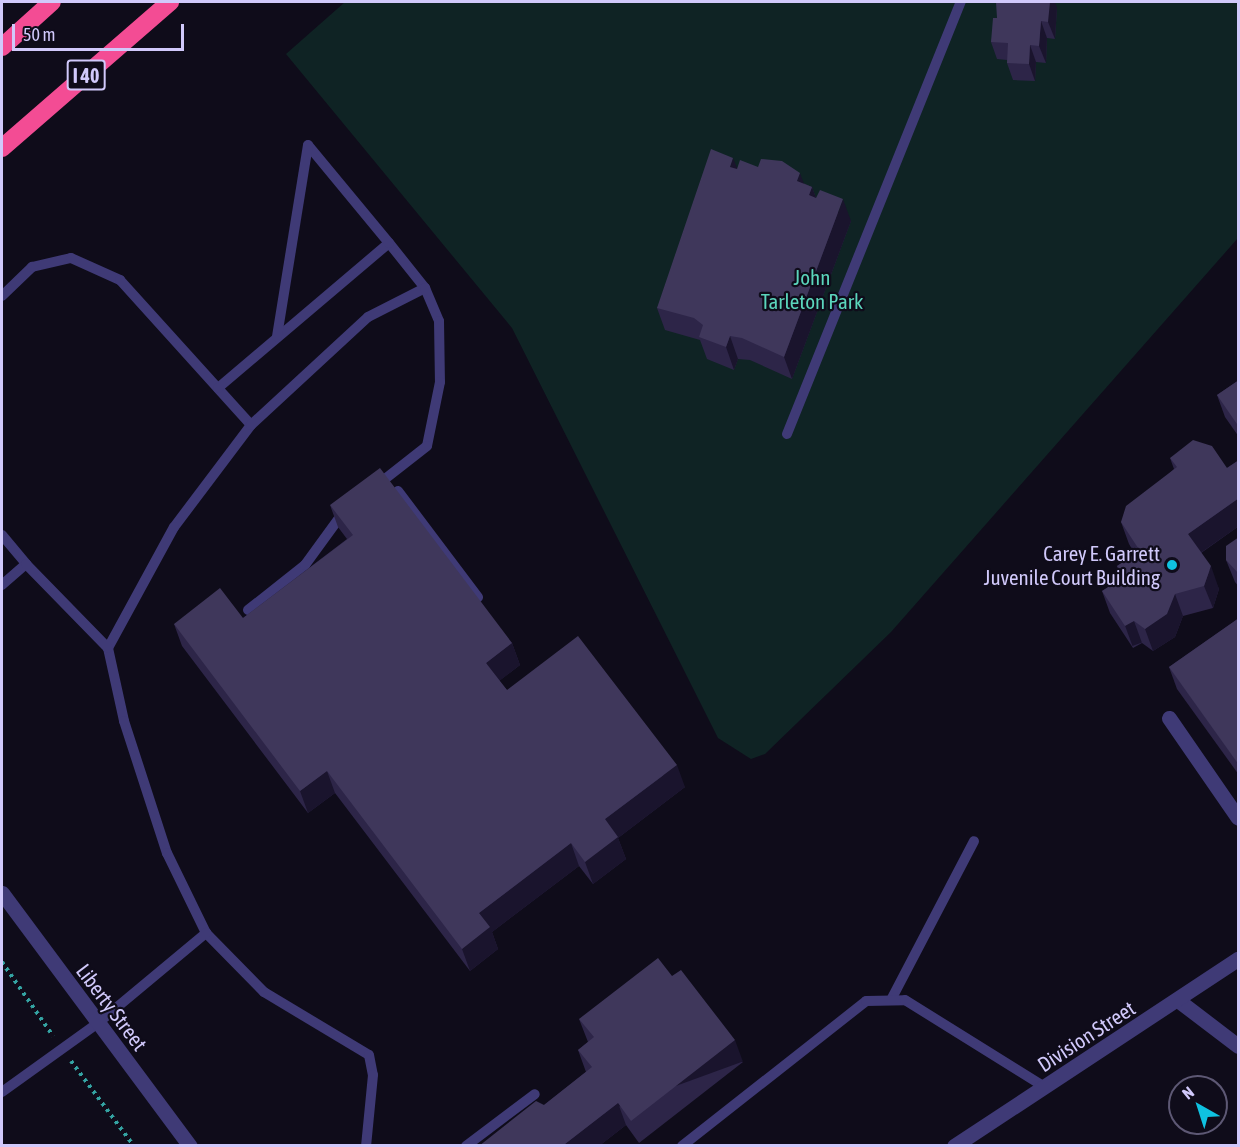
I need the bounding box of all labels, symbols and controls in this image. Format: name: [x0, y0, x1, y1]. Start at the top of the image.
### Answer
scale bar: [15, 12, 188, 50]
text: 50 m: [23, 24, 55, 45]
road number: I 40: [66, 58, 106, 92]
park label: John Tarleton Park: [761, 264, 863, 314]
place label: Carey E. Garrett Juvenile Court Building: [984, 540, 1160, 590]
marker: Carey E. Garrett Juvenile Court Building: [1165, 558, 1179, 572]
street label: Liberty Street: [71, 959, 153, 1055]
street label: Division Street: [1032, 995, 1140, 1077]
north arrow: [1168, 1075, 1228, 1135]
text: N: [1179, 1083, 1197, 1103]

